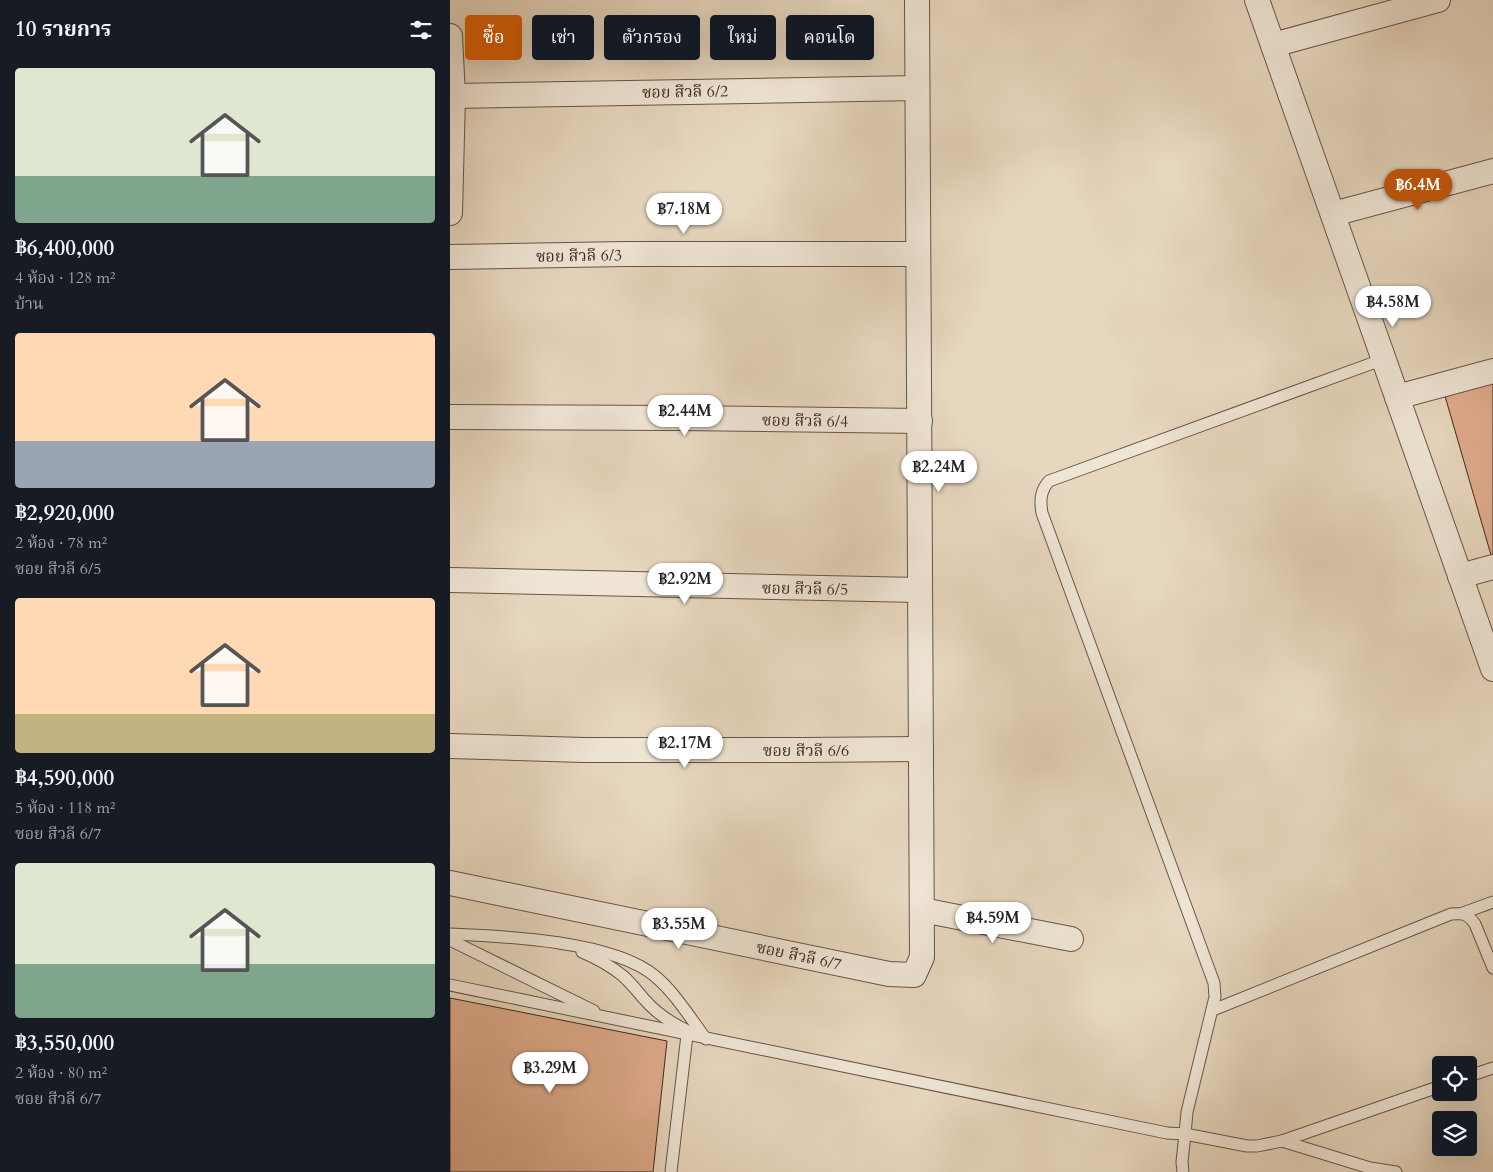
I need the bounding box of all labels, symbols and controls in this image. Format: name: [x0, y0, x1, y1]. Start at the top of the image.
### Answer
text: 10 รายการ: [15, 15, 111, 44]
chip: ซื้อ: [465, 15, 522, 60]
chip: เช่า: [532, 15, 594, 60]
chip: ตัวกรอง: [604, 15, 700, 60]
chip: ใหม่: [710, 15, 776, 60]
chip: คอนโด: [786, 15, 874, 60]
icon: filters: [407, 16, 435, 44]
street label: ซอย สีวลี 6/2: [642, 80, 728, 104]
icon: home: [180, 100, 270, 190]
pin: ฿6.4M: [1383, 168, 1453, 211]
text: ฿6.4M: [1395, 174, 1441, 196]
pin: ฿7.18M: [643, 192, 725, 235]
text: ฿7.18M: [657, 198, 711, 220]
text: ฿6,400,000: [15, 234, 114, 263]
street label: ซอย สีวลี 6/3: [536, 244, 622, 268]
text: 4 ห้อง · 128 m²: [15, 267, 115, 289]
pin: ฿4.58M: [1352, 286, 1434, 328]
text: ฿4.58M: [1366, 291, 1420, 313]
text: บ้าน: [15, 293, 43, 315]
icon: home: [180, 365, 270, 455]
pin: ฿2.44M: [644, 394, 726, 437]
text: ฿2.44M: [658, 400, 712, 422]
street label: ซอย สีวลี 6/4: [762, 409, 848, 433]
pin: ฿2.24M: [898, 450, 980, 493]
text: ฿2.24M: [912, 456, 966, 478]
text: ฿2,920,000: [15, 499, 114, 528]
text: 2 ห้อง · 78 m²: [15, 532, 107, 554]
text: ซอย สีวลี 6/5: [15, 558, 101, 580]
pin: ฿2.92M: [644, 562, 726, 605]
text: ฿2.92M: [658, 568, 712, 590]
street label: ซอย สีวลี 6/5: [762, 577, 848, 601]
icon: home: [180, 630, 270, 720]
pin: ฿2.17M: [644, 726, 726, 769]
text: ฿2.17M: [658, 732, 712, 754]
street label: ซอย สีวลี 6/6: [763, 740, 849, 762]
text: ฿4,590,000: [15, 764, 114, 793]
text: 5 ห้อง · 118 m²: [15, 797, 115, 819]
text: ซอย สีวลี 6/7: [15, 823, 101, 845]
icon: home: [180, 895, 270, 985]
pin: ฿4.59M: [952, 902, 1034, 944]
text: ฿4.59M: [966, 907, 1020, 929]
pin: ฿3.55M: [638, 908, 720, 950]
text: ฿3.55M: [652, 913, 706, 935]
street label: ซอย สีวลี 6/7: [754, 936, 843, 976]
text: ฿3,550,000: [15, 1029, 114, 1058]
pin: ฿3.29M: [509, 1052, 591, 1094]
map controls: [1432, 1056, 1477, 1156]
button: locate: [1432, 1056, 1477, 1101]
text: ฿3.29M: [523, 1057, 577, 1079]
text: 2 ห้อง · 80 m²: [15, 1062, 107, 1084]
text: ซอย สีวลี 6/7: [15, 1088, 101, 1110]
button: layers: [1432, 1111, 1477, 1156]

